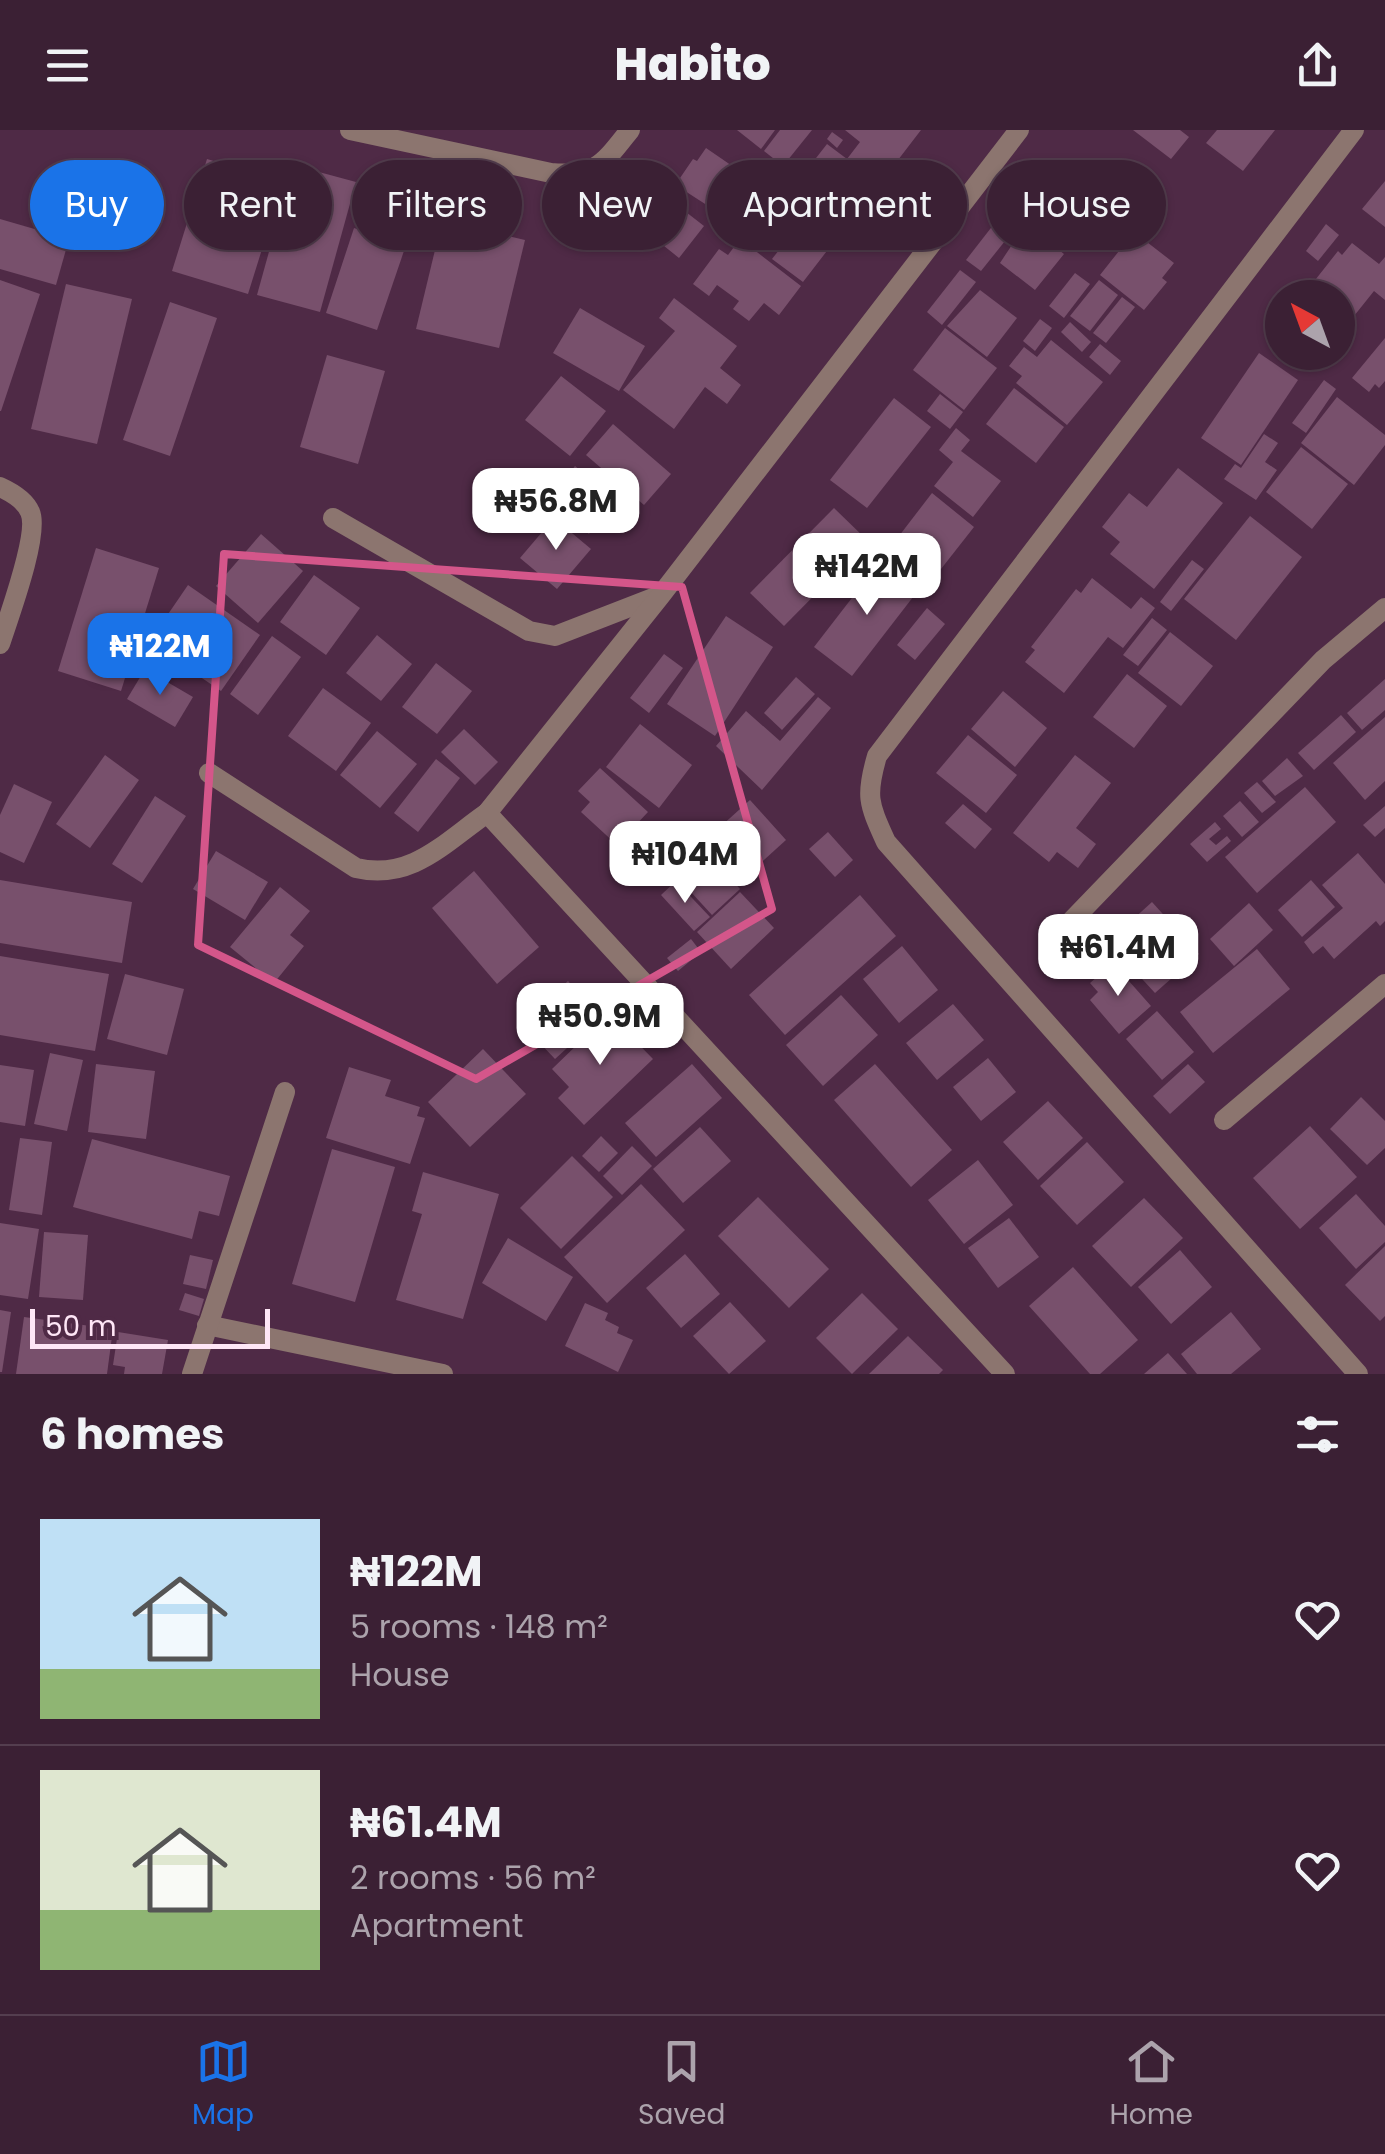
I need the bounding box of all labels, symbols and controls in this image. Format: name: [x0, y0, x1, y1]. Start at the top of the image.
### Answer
text: Habito: [614, 33, 771, 96]
icon: menu: [40, 38, 95, 93]
icon: share: [1290, 38, 1345, 93]
chip: Buy: [30, 160, 164, 250]
chip: Rent: [184, 160, 332, 250]
chip: Filters: [352, 160, 522, 250]
chip: New: [542, 160, 687, 250]
chip: Apartment: [707, 160, 967, 250]
chip: House: [987, 160, 1166, 250]
north arrow: [1265, 280, 1355, 370]
map controls: [1265, 280, 1355, 370]
pin: ₦56.8M: [475, 468, 637, 553]
text: ₦56.8M: [494, 478, 618, 523]
pin: ₦142M: [797, 533, 937, 618]
text: ₦142M: [815, 543, 919, 588]
pin: ₦122M: [90, 613, 230, 698]
text: ₦122M: [109, 623, 211, 668]
pin: ₦104M: [615, 821, 755, 906]
text: ₦104M: [631, 831, 739, 876]
pin: ₦61.4M: [1037, 914, 1199, 999]
text: ₦61.4M: [1060, 924, 1176, 969]
pin: ₦50.9M: [519, 983, 681, 1068]
text: ₦50.9M: [539, 993, 661, 1038]
scale bar: [30, 1304, 270, 1348]
text: 50 m: [45, 1307, 116, 1346]
text: 6 homes: [40, 1405, 225, 1464]
icon: filters: [1290, 1407, 1345, 1462]
text: ₦122M: [350, 1542, 483, 1601]
icon: home: [120, 1559, 240, 1679]
icon: heart: [1290, 1592, 1345, 1647]
text: 5 rooms · 148 m²: [350, 1604, 608, 1649]
text: House: [350, 1652, 450, 1697]
text: ₦61.4M: [350, 1793, 502, 1852]
icon: home: [120, 1810, 240, 1930]
icon: heart: [1290, 1843, 1345, 1898]
text: 2 rooms · 56 m²: [350, 1855, 596, 1900]
text: Apartment: [350, 1903, 523, 1948]
tab: Map: [192, 2034, 254, 2136]
tab: Saved: [638, 2034, 725, 2136]
tab: Home: [1109, 2034, 1193, 2136]

